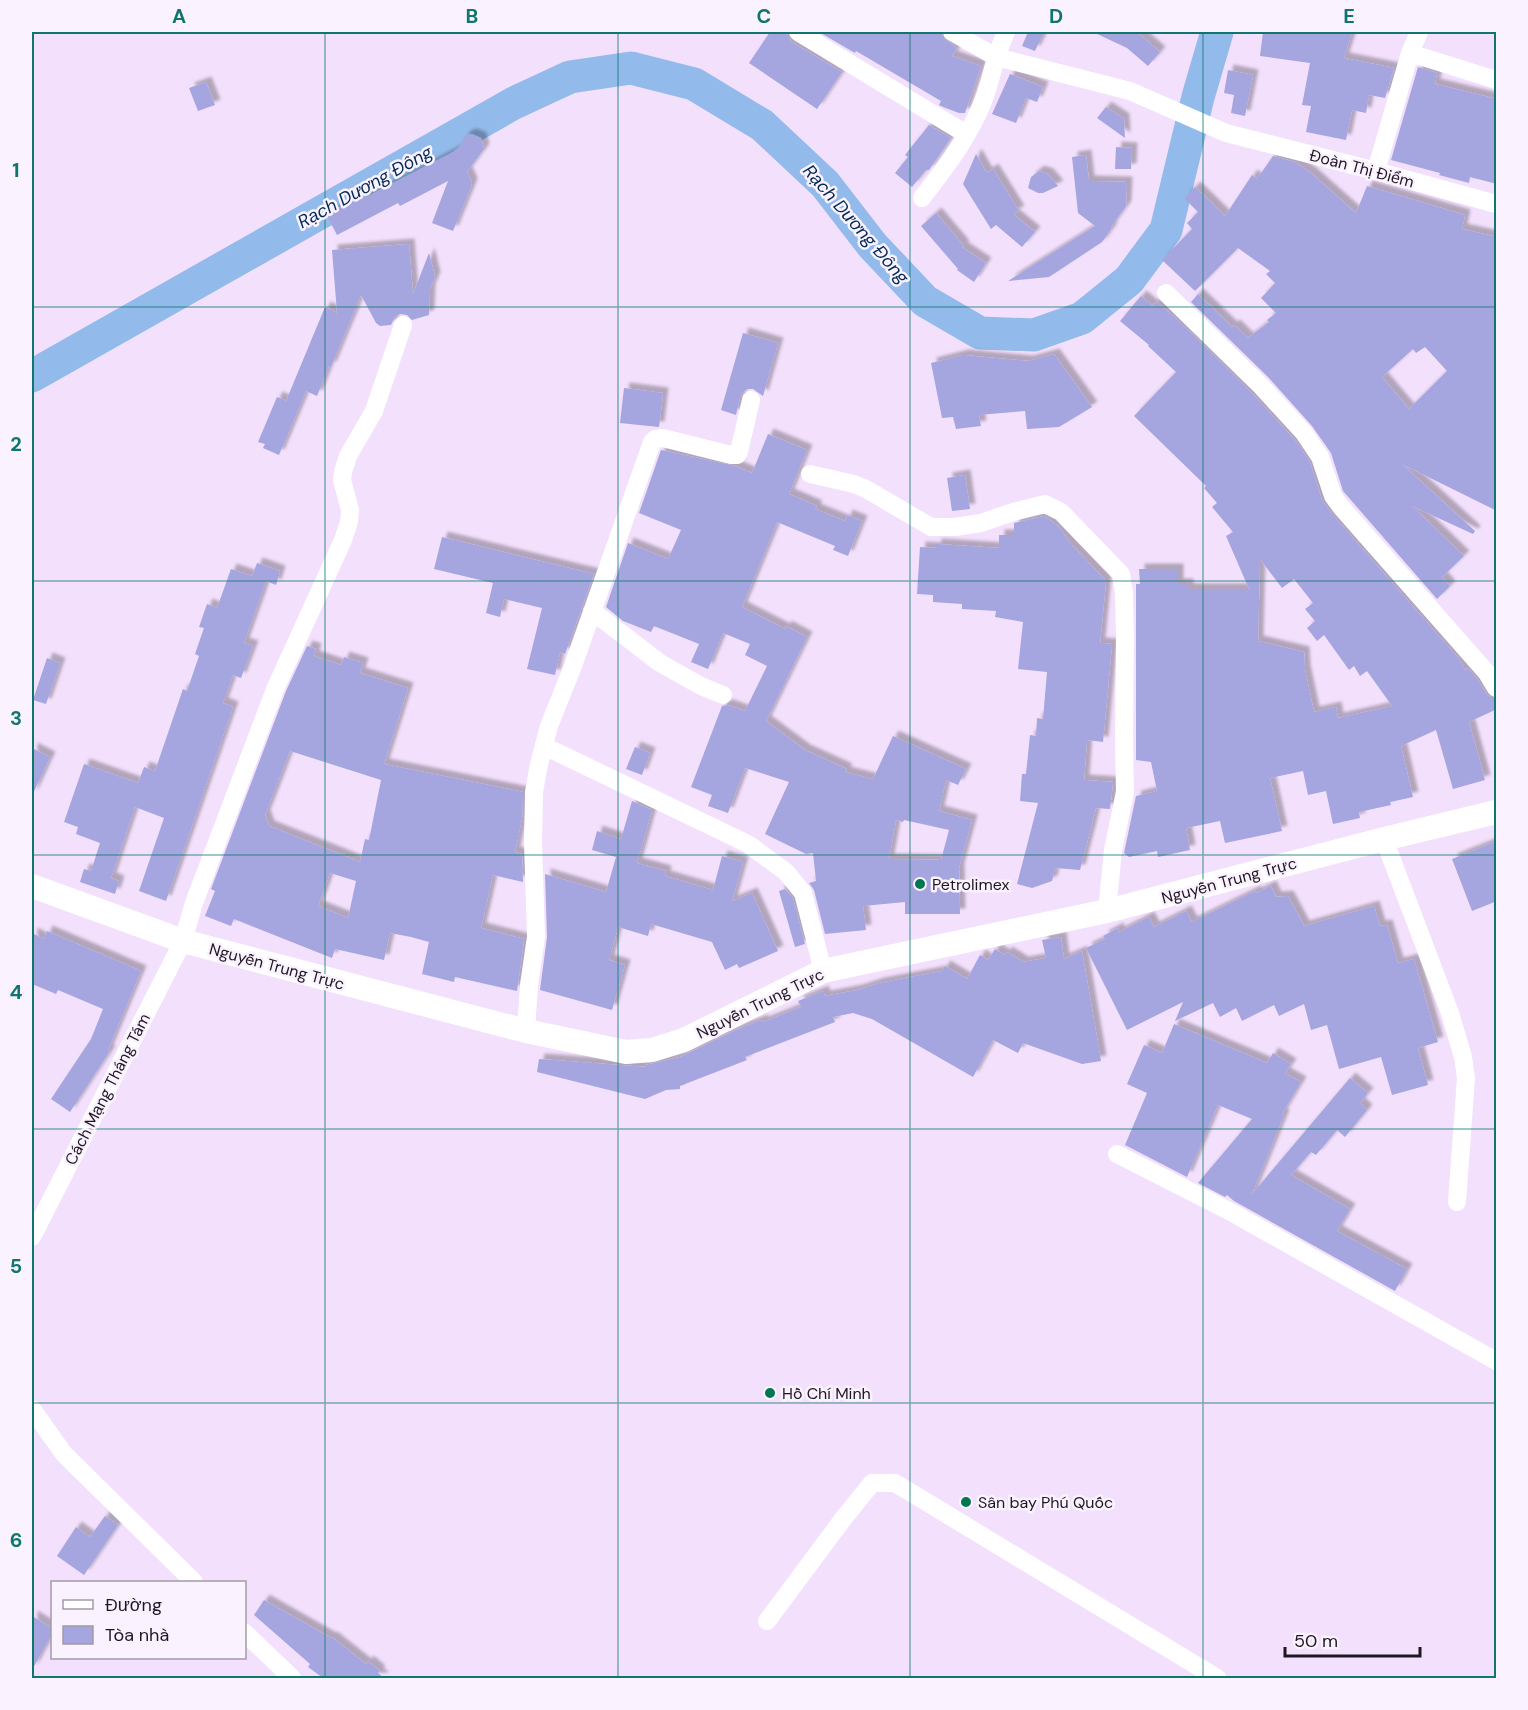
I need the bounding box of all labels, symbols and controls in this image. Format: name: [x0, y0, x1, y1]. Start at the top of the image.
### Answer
text: A: [172, 3, 186, 29]
text: B: [466, 3, 478, 29]
text: C: [757, 3, 771, 29]
text: D: [1049, 3, 1063, 29]
text: E: [1343, 3, 1355, 29]
water label: Rạch Dương Đông: [293, 140, 438, 234]
street label: Đoàn Thị Điểm: [1307, 144, 1416, 193]
text: 1: [12, 157, 20, 183]
water label: Rạch Dương Đông: [798, 159, 915, 289]
text: 2: [10, 431, 22, 457]
text: 3: [10, 705, 22, 731]
street label: Nguyễn Trung Trực: [1159, 852, 1299, 909]
place label: Petrolimex: [932, 874, 1009, 895]
marker: Petrolimex: [913, 877, 927, 891]
street label: Nguyễn Trung Trực: [207, 938, 347, 995]
street label: Nguyễn Trung Trực: [693, 964, 827, 1043]
text: 4: [10, 979, 23, 1005]
street label: Cách Mạng Tháng Tám: [60, 1010, 155, 1169]
text: 5: [10, 1253, 22, 1279]
place label: Hồ Chí Minh: [782, 1383, 871, 1404]
marker: Hồ Chí Minh: [763, 1386, 777, 1400]
place label: Sân bay Phú Quốc: [978, 1492, 1113, 1513]
marker: Sân bay Phú Quốc: [959, 1495, 973, 1509]
text: 6: [10, 1527, 22, 1553]
legend: [51, 1581, 246, 1659]
text: Đường: [105, 1593, 162, 1617]
scale bar: [1285, 1620, 1420, 1658]
text: Tòa nhà: [105, 1623, 169, 1647]
text: 50 m: [1294, 1629, 1338, 1653]

